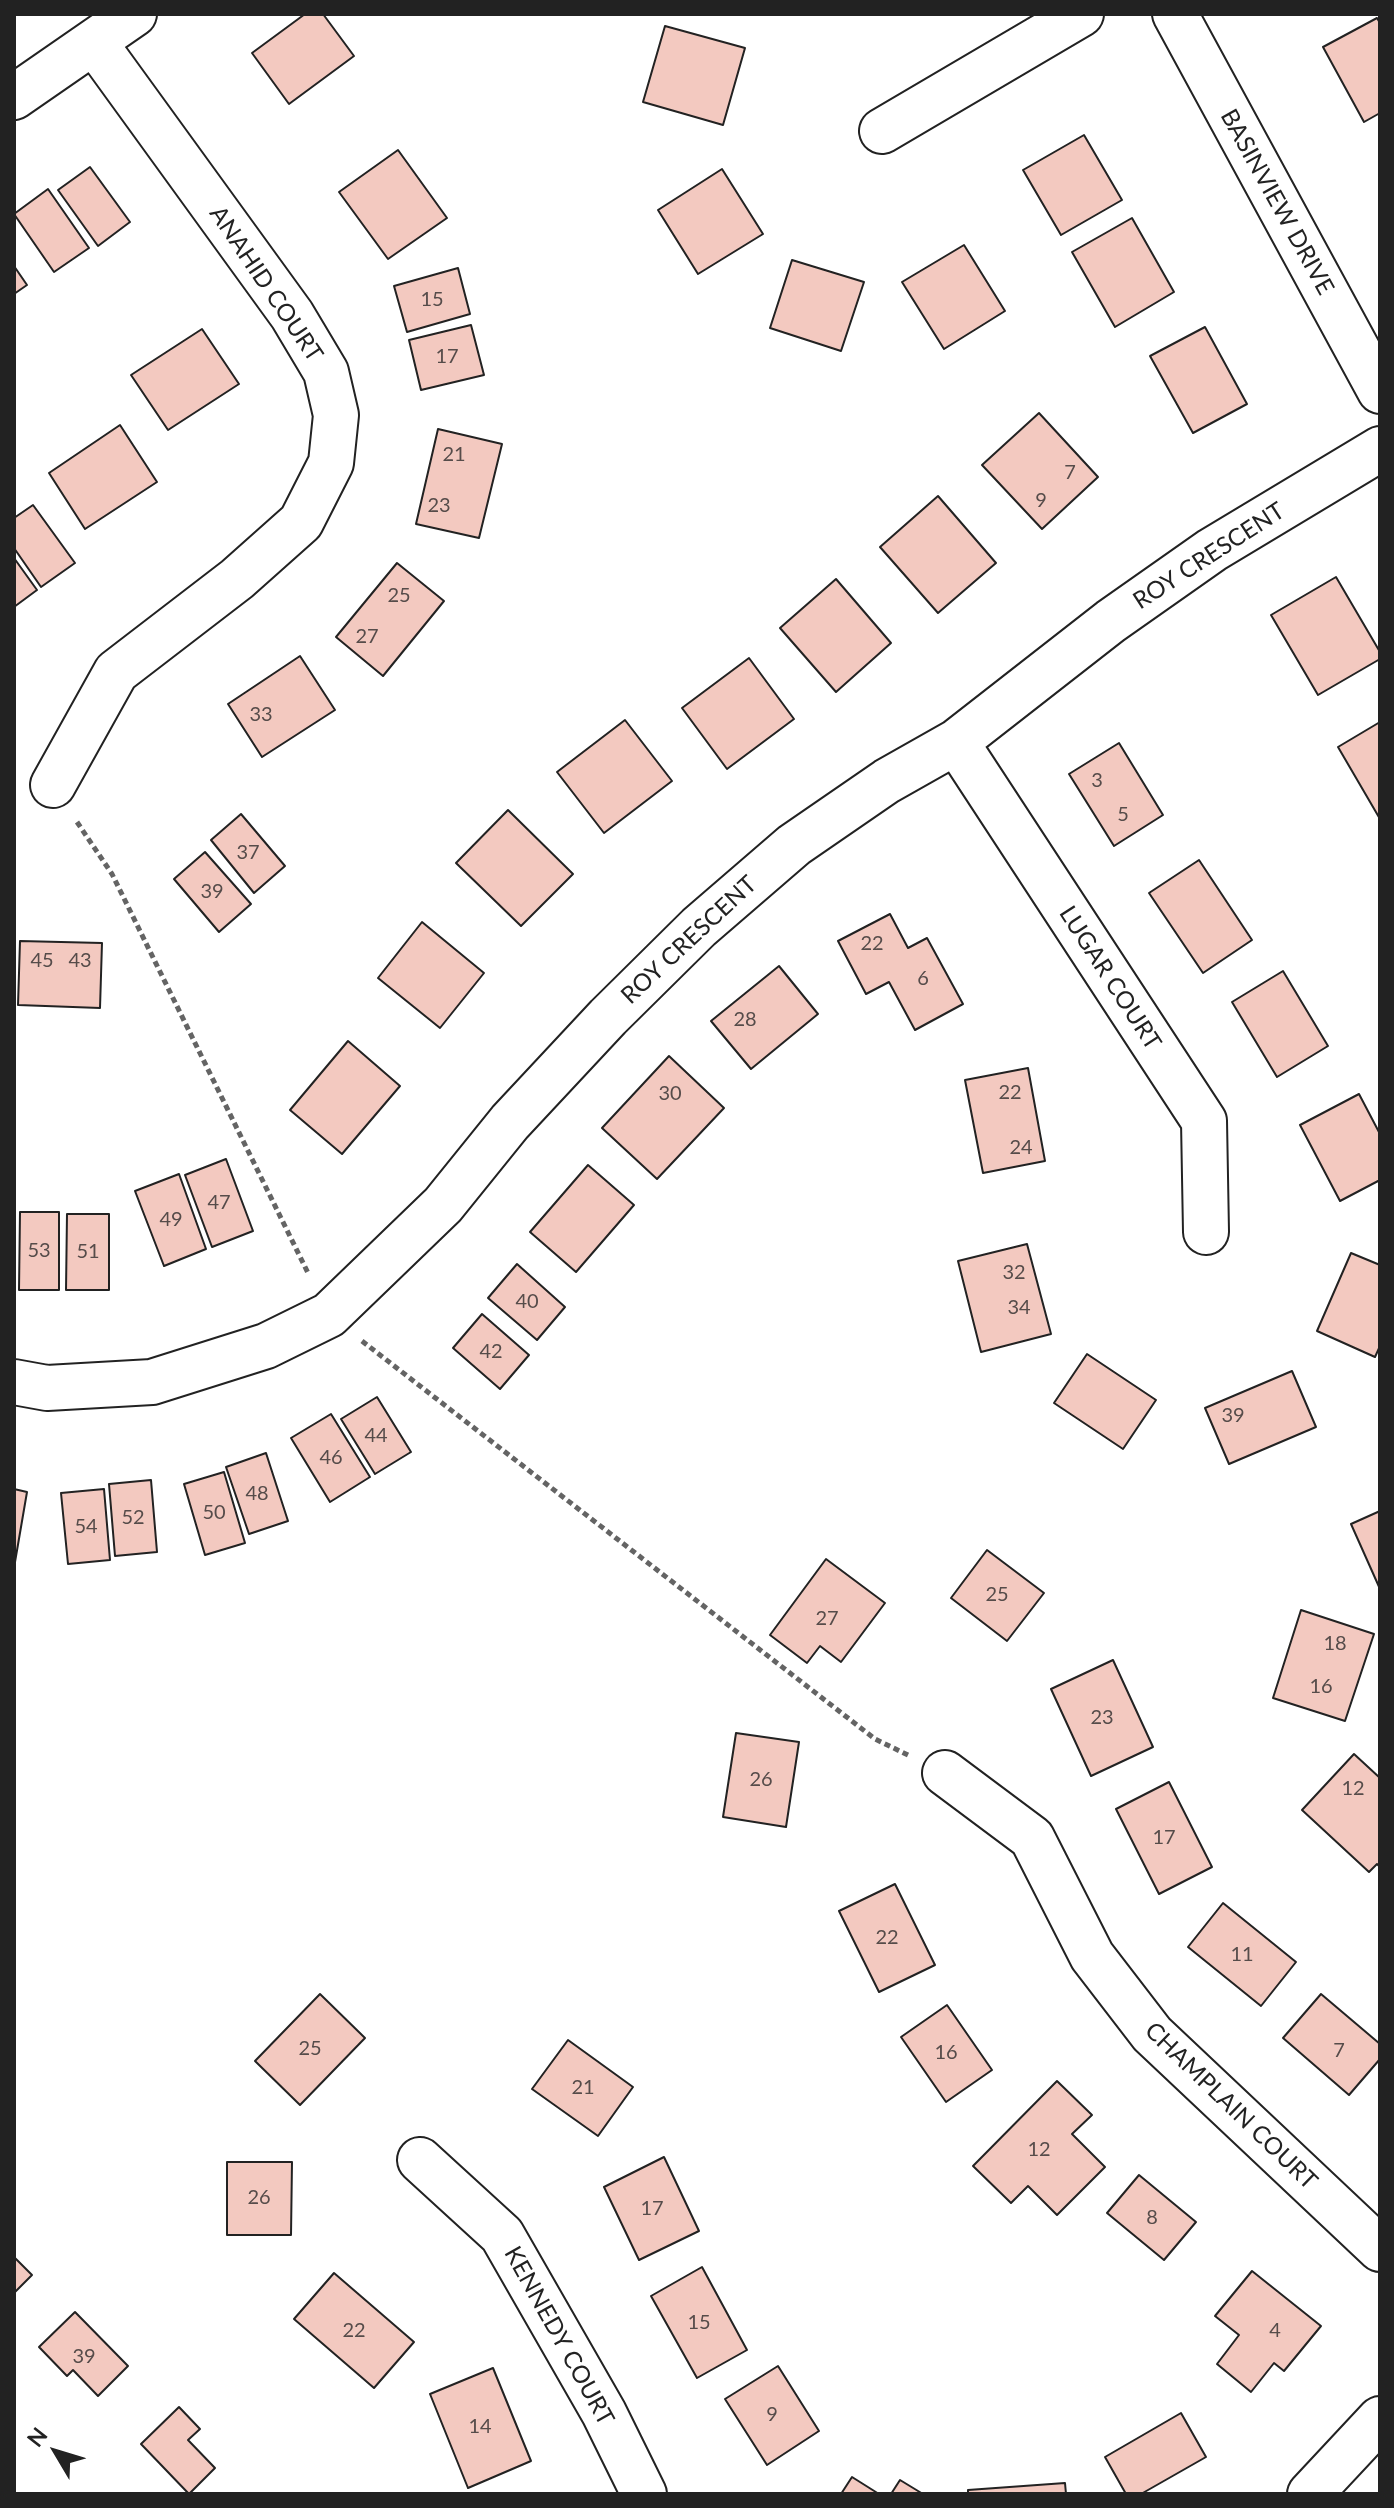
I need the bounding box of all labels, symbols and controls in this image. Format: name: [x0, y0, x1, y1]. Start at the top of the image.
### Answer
street label: BASINVIEW DRIVE: [1214, 104, 1340, 300]
street label: ANAHID COURT: [203, 201, 329, 367]
house number: 15: [420, 288, 444, 312]
house number: 17: [435, 345, 459, 369]
house number: 21: [442, 443, 466, 467]
house number: 7: [1064, 461, 1076, 485]
house number: 9: [1035, 489, 1047, 513]
house number: 23: [427, 494, 451, 518]
street label: ROY CRESCENT: [1128, 496, 1290, 616]
house number: 25: [387, 584, 411, 608]
house number: 27: [355, 625, 379, 649]
house number: 33: [249, 703, 273, 727]
house number: 3: [1091, 769, 1103, 793]
house number: 5: [1117, 803, 1129, 827]
house number: 37: [236, 841, 260, 865]
street label: ROY CRESCENT: [615, 870, 763, 1010]
house number: 39: [200, 880, 224, 904]
street label: LUGAR COURT: [1053, 901, 1167, 1055]
house number: 22: [860, 932, 884, 956]
house number: 45: [30, 949, 54, 973]
house number: 43: [68, 949, 92, 973]
house number: 6: [917, 967, 929, 991]
house number: 28: [733, 1008, 757, 1032]
house number: 22: [998, 1081, 1022, 1105]
house number: 30: [658, 1082, 682, 1106]
house number: 24: [1009, 1136, 1033, 1160]
house number: 47: [207, 1191, 231, 1215]
house number: 49: [159, 1208, 183, 1232]
house number: 53: [27, 1239, 51, 1263]
house number: 51: [76, 1240, 100, 1264]
house number: 32: [1002, 1261, 1026, 1285]
house number: 40: [515, 1290, 539, 1314]
house number: 34: [1007, 1296, 1031, 1320]
house number: 42: [479, 1340, 503, 1364]
house number: 39: [1221, 1404, 1245, 1428]
house number: 44: [364, 1424, 388, 1448]
house number: 46: [319, 1446, 343, 1470]
house number: 48: [245, 1482, 269, 1506]
house number: 50: [202, 1501, 226, 1525]
house number: 52: [121, 1506, 145, 1530]
house number: 54: [74, 1515, 98, 1539]
house number: 25: [985, 1583, 1009, 1607]
house number: 27: [815, 1607, 839, 1631]
house number: 18: [1323, 1632, 1347, 1656]
house number: 16: [1309, 1675, 1333, 1699]
house number: 23: [1090, 1706, 1114, 1730]
house number: 26: [749, 1768, 773, 1792]
house number: 12: [1341, 1777, 1365, 1801]
house number: 17: [1152, 1826, 1176, 1850]
house number: 22: [875, 1926, 899, 1950]
house number: 11: [1230, 1943, 1254, 1967]
street label: CHAMPLAIN COURT: [1139, 2016, 1323, 2196]
house number: 25: [298, 2037, 322, 2061]
house number: 7: [1333, 2039, 1345, 2063]
house number: 16: [934, 2041, 958, 2065]
house number: 21: [571, 2076, 595, 2100]
house number: 12: [1027, 2138, 1051, 2162]
house number: 26: [247, 2186, 271, 2210]
house number: 17: [640, 2197, 664, 2221]
house number: 8: [1146, 2206, 1158, 2230]
street label: KENNEDY COURT: [498, 2242, 620, 2430]
house number: 15: [687, 2311, 711, 2335]
house number: 22: [342, 2319, 366, 2343]
house number: 4: [1269, 2319, 1281, 2343]
house number: 39: [72, 2345, 96, 2369]
house number: 9: [766, 2403, 778, 2427]
north arrow: [16, 2412, 96, 2492]
house number: 14: [468, 2415, 492, 2439]
text: N: [21, 2422, 53, 2452]

